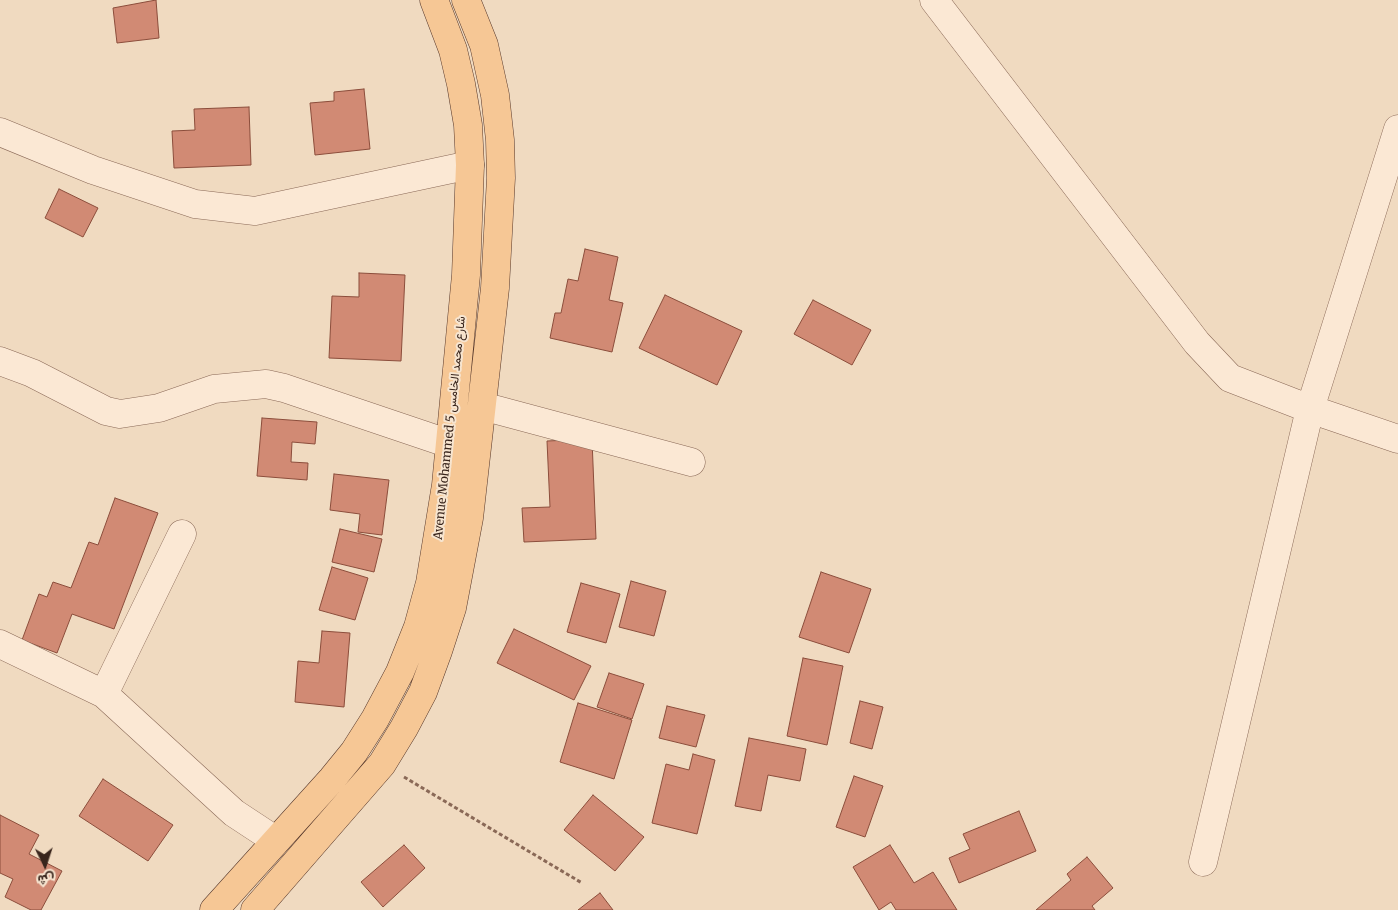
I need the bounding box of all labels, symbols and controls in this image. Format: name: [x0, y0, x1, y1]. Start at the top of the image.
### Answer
street label: Avenue Mohammed 5 شارع محمد الخامس: [431, 316, 469, 540]
north arrow: [20, 840, 70, 890]
text: ش: [37, 870, 55, 890]

